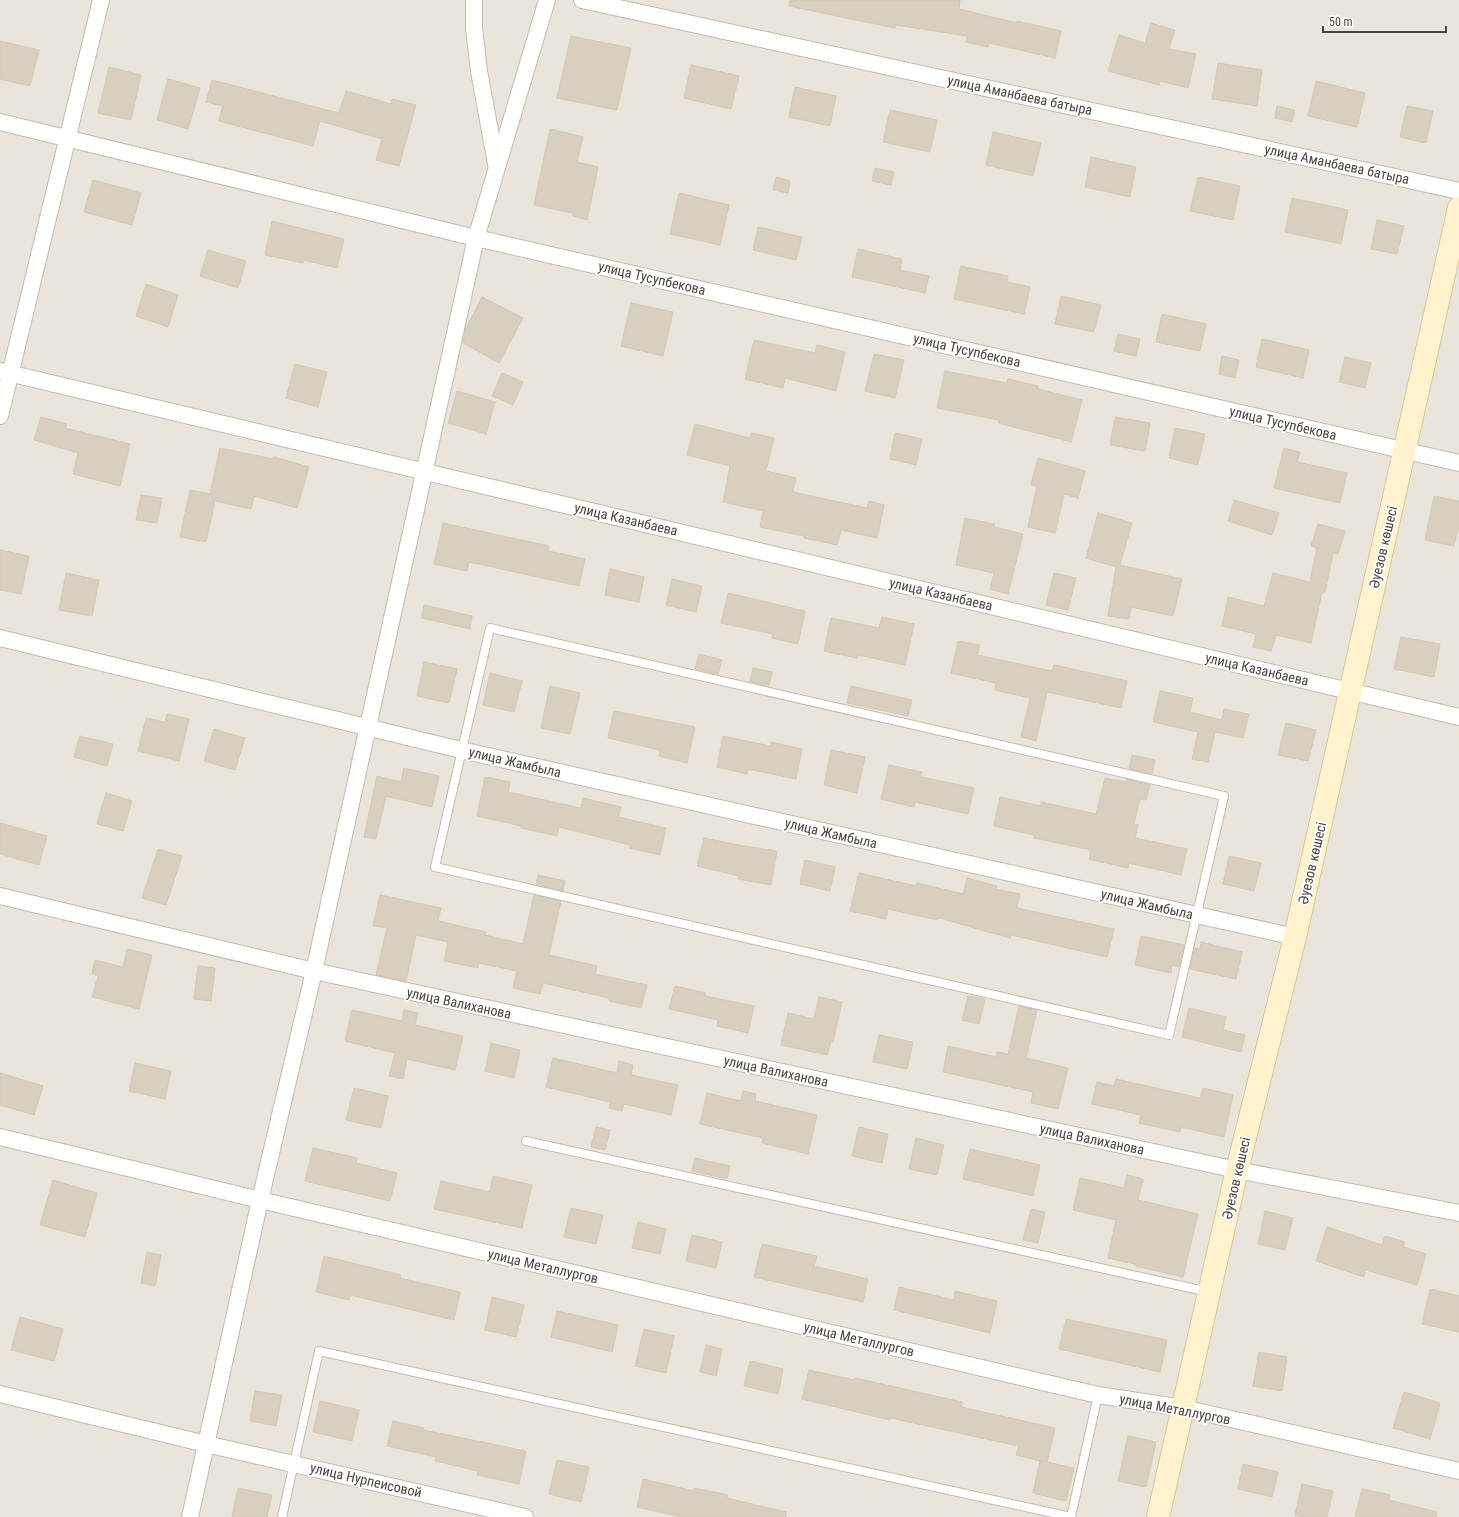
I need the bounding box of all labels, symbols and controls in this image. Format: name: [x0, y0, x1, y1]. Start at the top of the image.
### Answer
scale bar: [1323, 8, 1446, 34]
text: 50 m: [1329, 15, 1353, 29]
street label: улица Аманбаева батыра: [946, 72, 1094, 118]
street label: улица Аманбаева батыра: [1263, 141, 1411, 187]
street label: улица Тусупбекова: [597, 258, 707, 298]
street label: улица Тусупбекова: [912, 330, 1022, 370]
street label: улица Тусупбекова: [1228, 403, 1338, 443]
street label: улица Казанбаева: [573, 499, 679, 539]
street label: Әуезов көшесі: [1366, 504, 1400, 590]
street label: улица Казанбаева: [888, 574, 994, 614]
street label: улица Казанбаева: [1204, 649, 1310, 689]
street label: улица Жамбыла: [467, 744, 563, 780]
street label: улица Жамбыла: [783, 815, 879, 851]
street label: Әуезов көшесі: [1295, 820, 1329, 906]
street label: улица Жамбыла: [1099, 886, 1195, 922]
street label: улица Валиханова: [405, 984, 513, 1022]
street label: улица Валиханова: [722, 1052, 830, 1090]
street label: улица Валиханова: [1038, 1120, 1146, 1158]
street label: Әуезов көшесі: [1219, 1135, 1253, 1221]
street label: улица Металлургов: [486, 1246, 600, 1286]
street label: улица Металлургов: [802, 1319, 916, 1359]
street label: улица Металлургов: [1118, 1390, 1232, 1428]
street label: улица Нурпеисовой: [309, 1459, 423, 1501]

